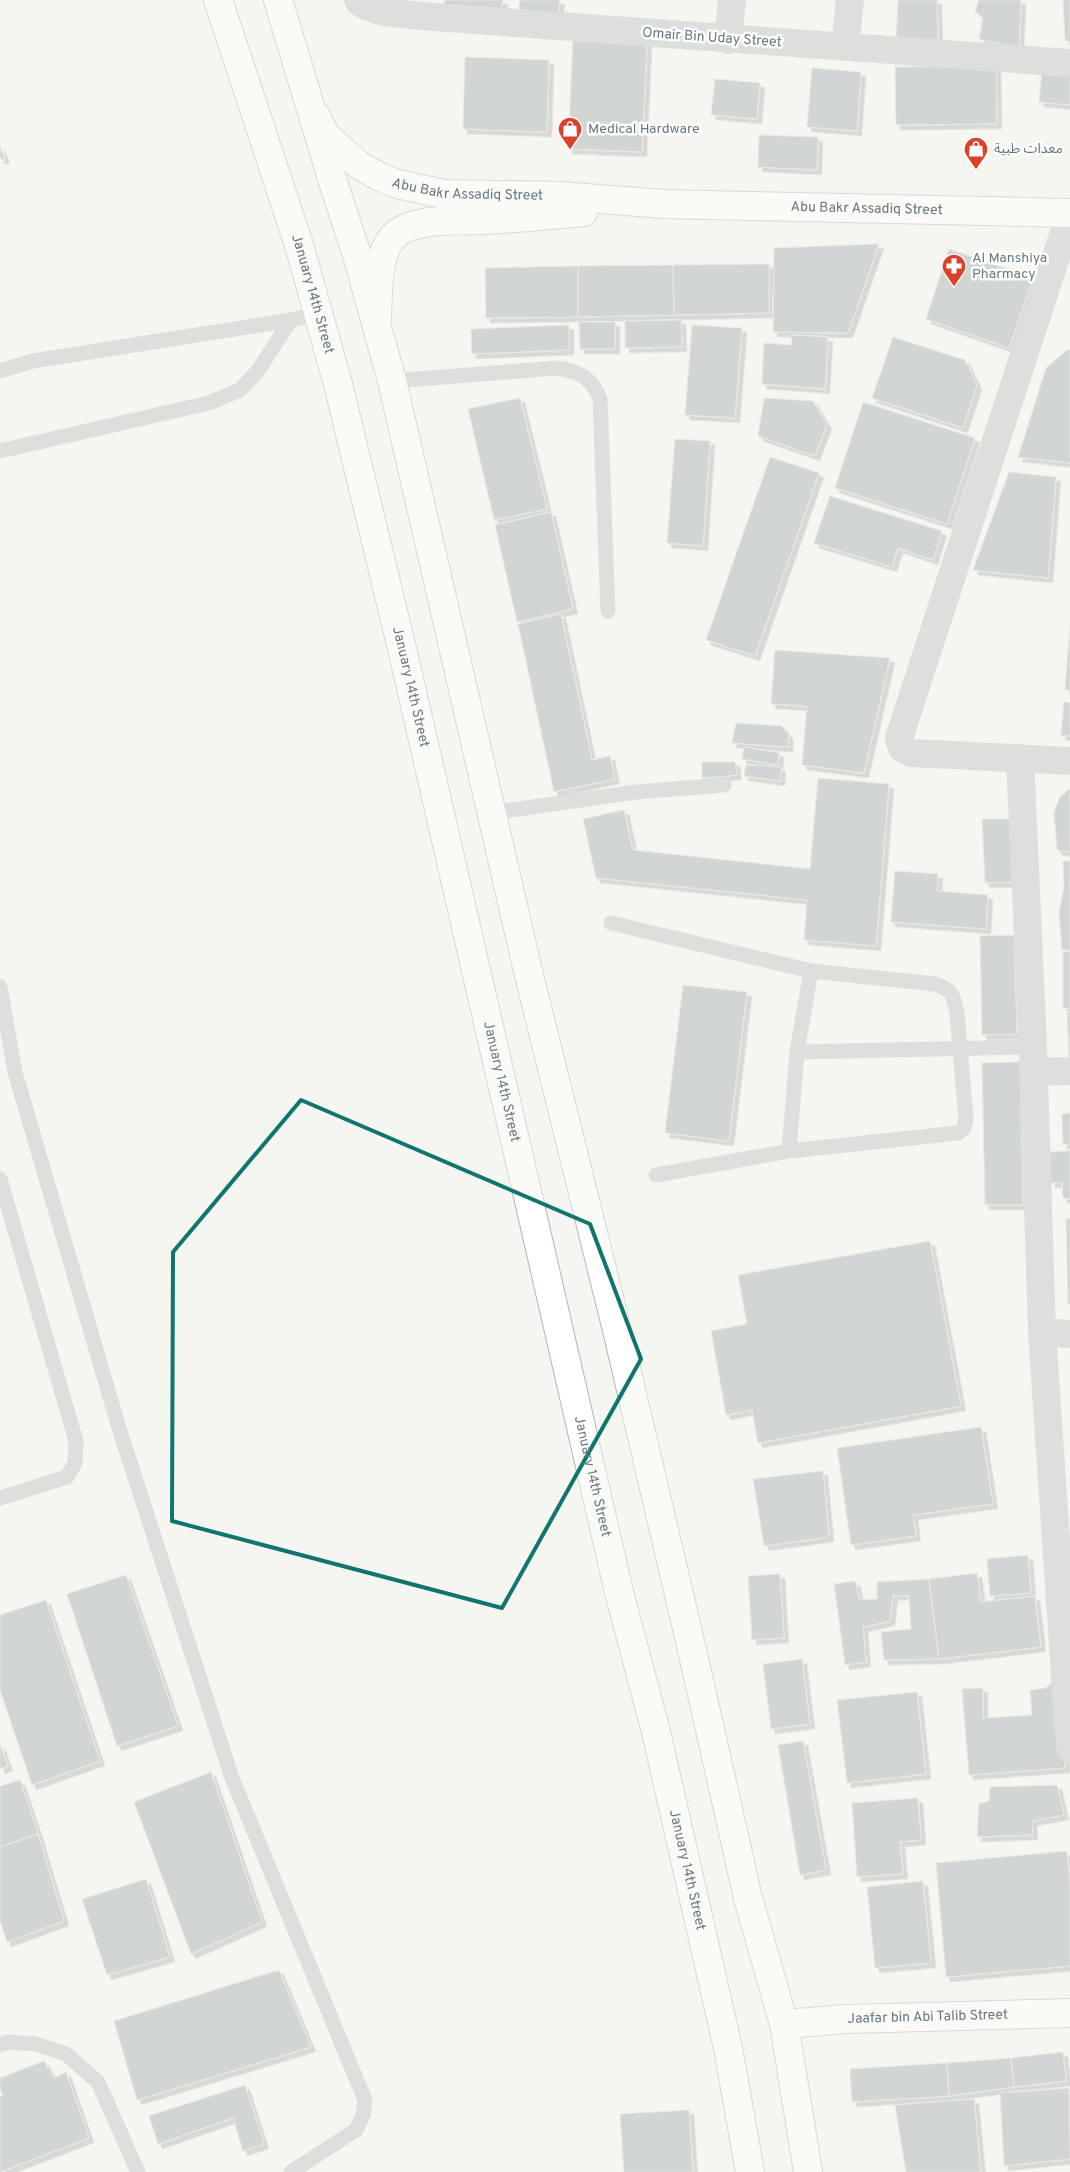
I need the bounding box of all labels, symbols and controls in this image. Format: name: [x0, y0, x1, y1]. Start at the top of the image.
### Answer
street label: Omair Bin Uday Street: [642, 25, 782, 51]
shop icon: Medical Hardware: [557, 116, 583, 150]
place label: Medical Hardware: [588, 121, 700, 138]
shop icon: معدات طبية: [963, 136, 989, 170]
place label: معدات طبية: [994, 141, 1063, 158]
street label: Abu Bakr Assadiq Street: [389, 174, 543, 204]
street label: Abu Bakr Assadiq Street: [790, 198, 943, 219]
street label: January 14th Street: [288, 232, 338, 356]
place label: Al Manshiya Pharmacy: [972, 250, 1047, 283]
pharmacy icon: Al Manshiya Pharmacy: [941, 253, 967, 287]
street label: January 14th Street: [388, 625, 433, 749]
street label: January 14th Street: [480, 1020, 524, 1144]
street label: January 14th Street: [570, 1414, 615, 1538]
street label: January 14th Street: [665, 1808, 709, 1932]
street label: Jaafar bin Abi Talib Street: [847, 2006, 1008, 2027]

